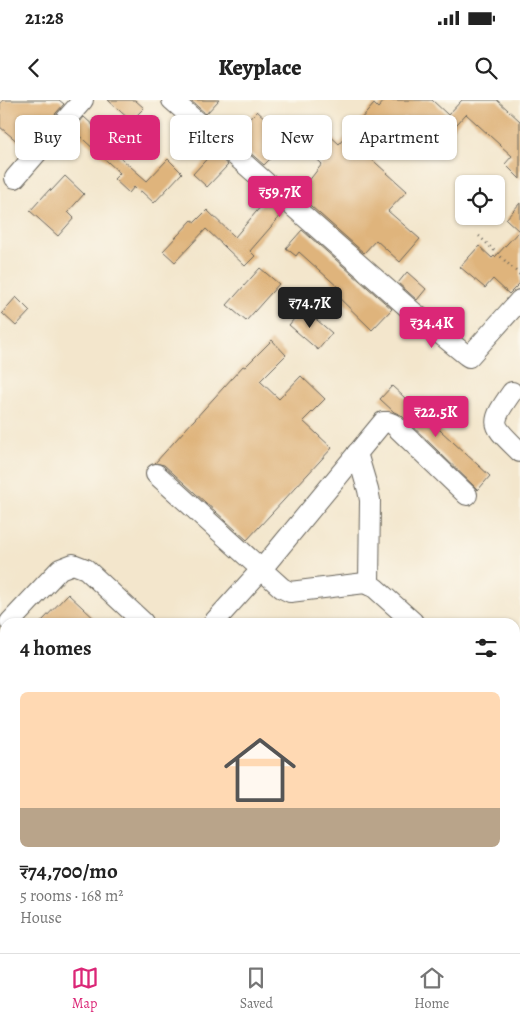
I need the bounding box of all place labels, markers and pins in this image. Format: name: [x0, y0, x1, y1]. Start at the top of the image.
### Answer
pin: ₹59.7K: [239, 176, 321, 218]
pin: ₹74.7K: [269, 286, 351, 329]
pin: ₹34.4K: [391, 306, 473, 349]
pin: ₹22.5K: [395, 396, 477, 438]

